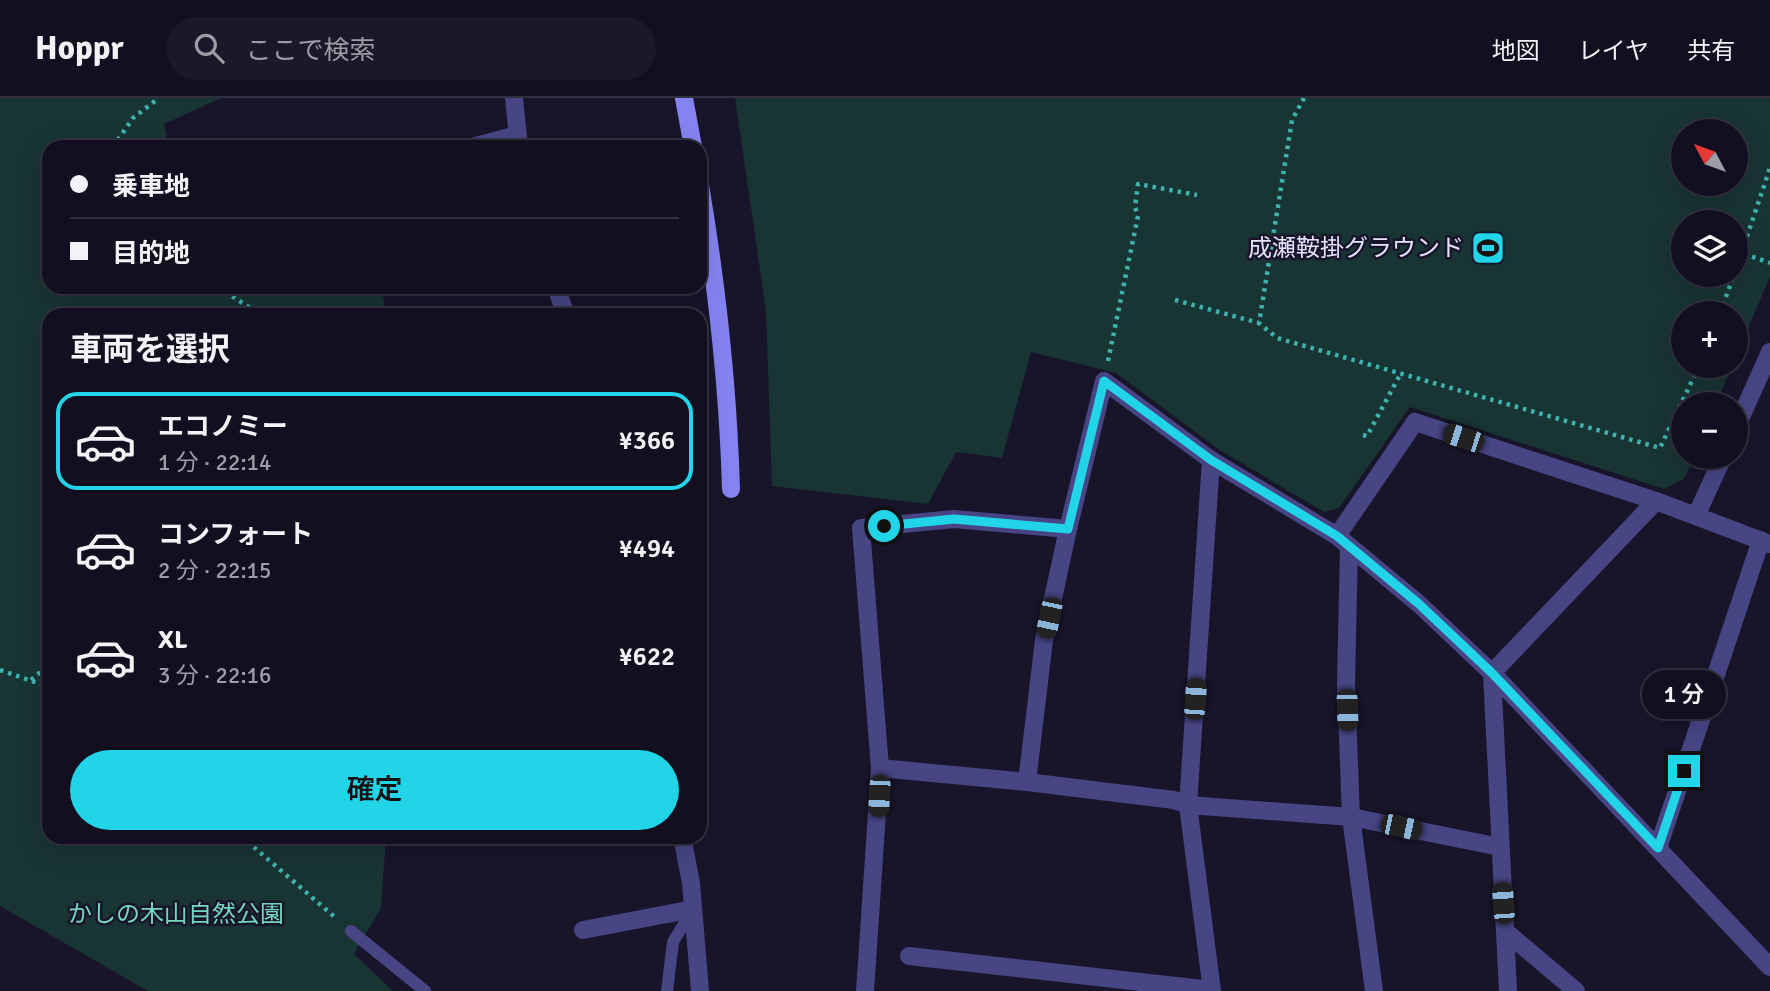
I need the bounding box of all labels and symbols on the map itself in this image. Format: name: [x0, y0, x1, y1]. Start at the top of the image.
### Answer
north arrow: [1671, 119, 1748, 196]
sports icon: 成瀬鞍掛グラウンド: [1469, 229, 1507, 267]
place label: 成瀬鞍掛グラウンド: [1248, 233, 1464, 263]
car: [1440, 422, 1487, 454]
route start: [868, 510, 900, 542]
car: [1035, 595, 1064, 641]
callout: 1 分: [1642, 670, 1726, 718]
car: [1184, 677, 1207, 721]
car: [1336, 689, 1359, 731]
route end: [1668, 755, 1700, 787]
car: [868, 774, 891, 818]
car: [1379, 812, 1424, 842]
car: [1492, 881, 1515, 925]
park label: かしの木山自然公園: [68, 899, 284, 929]

